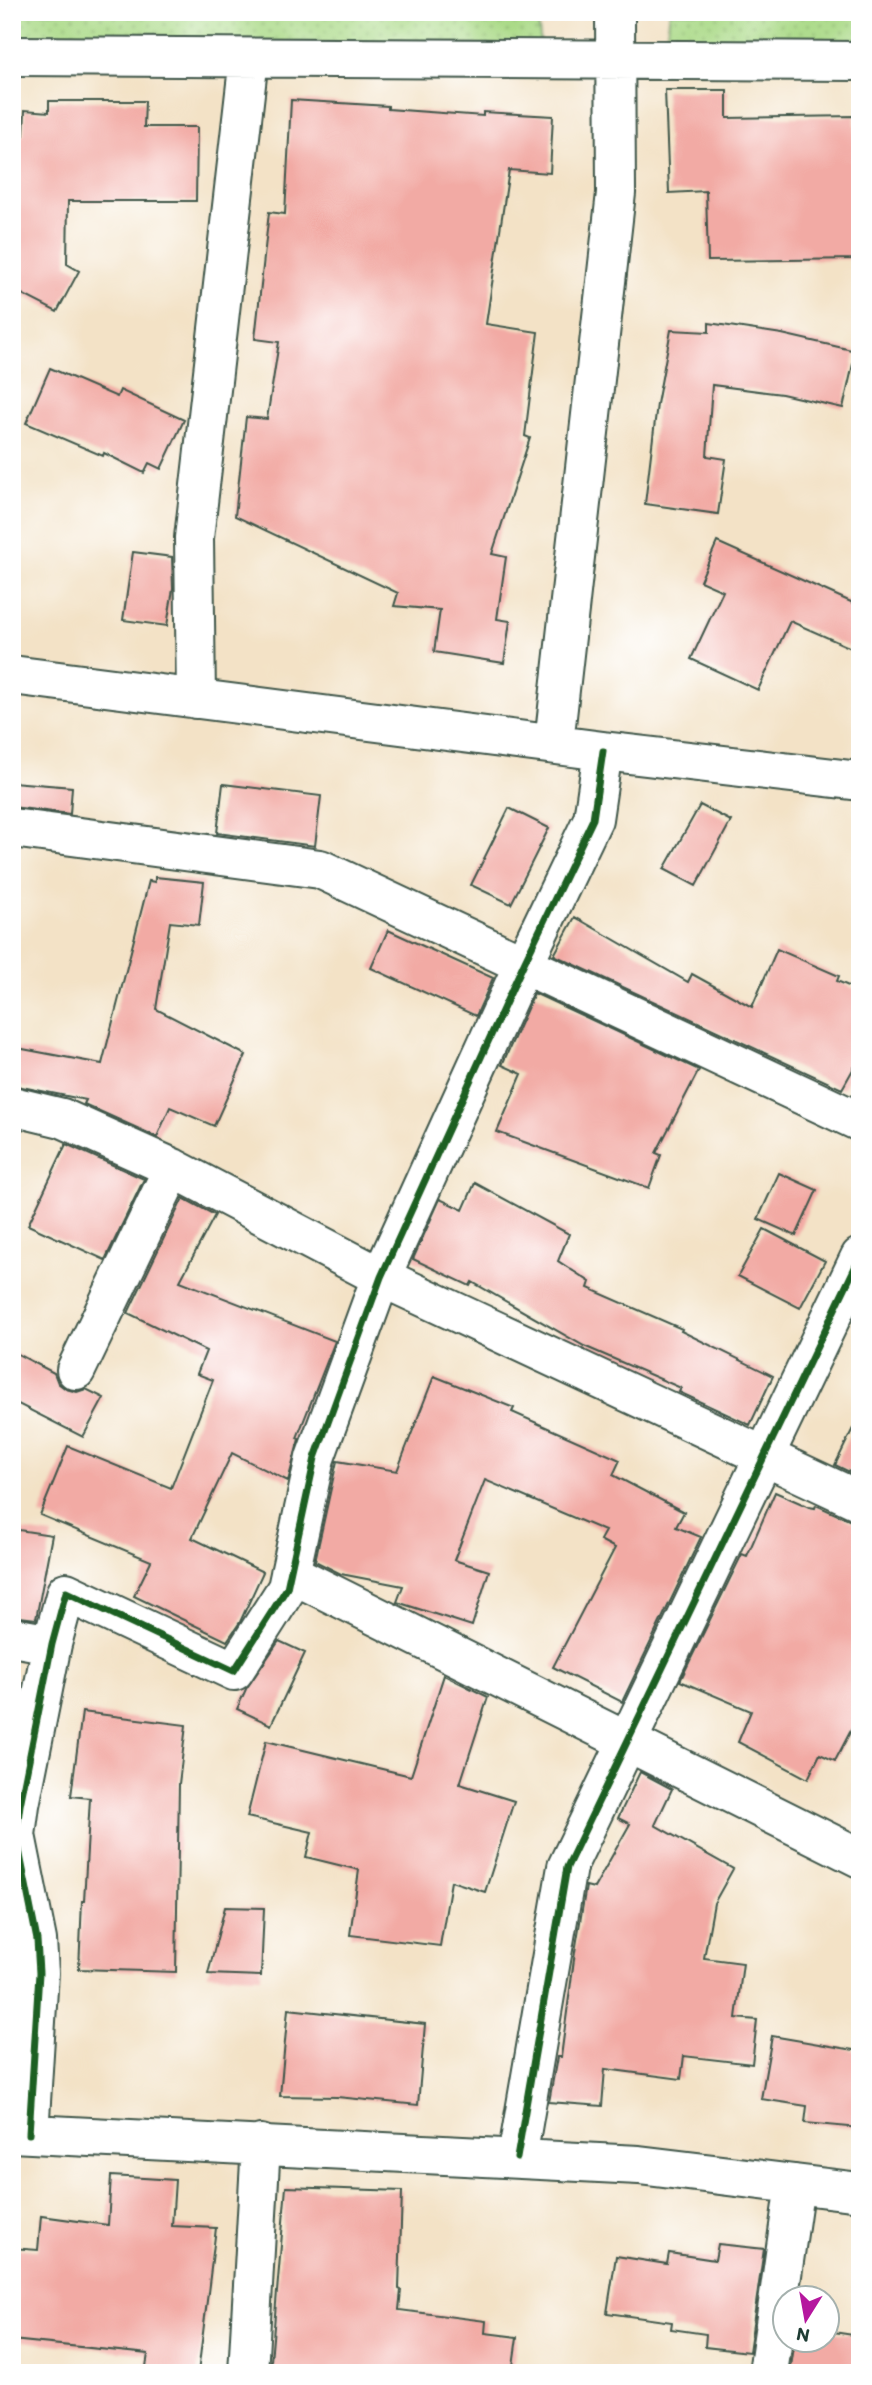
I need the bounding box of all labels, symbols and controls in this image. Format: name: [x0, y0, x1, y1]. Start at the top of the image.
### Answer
north arrow: [770, 2284, 840, 2354]
text: N: [794, 2323, 811, 2348]

